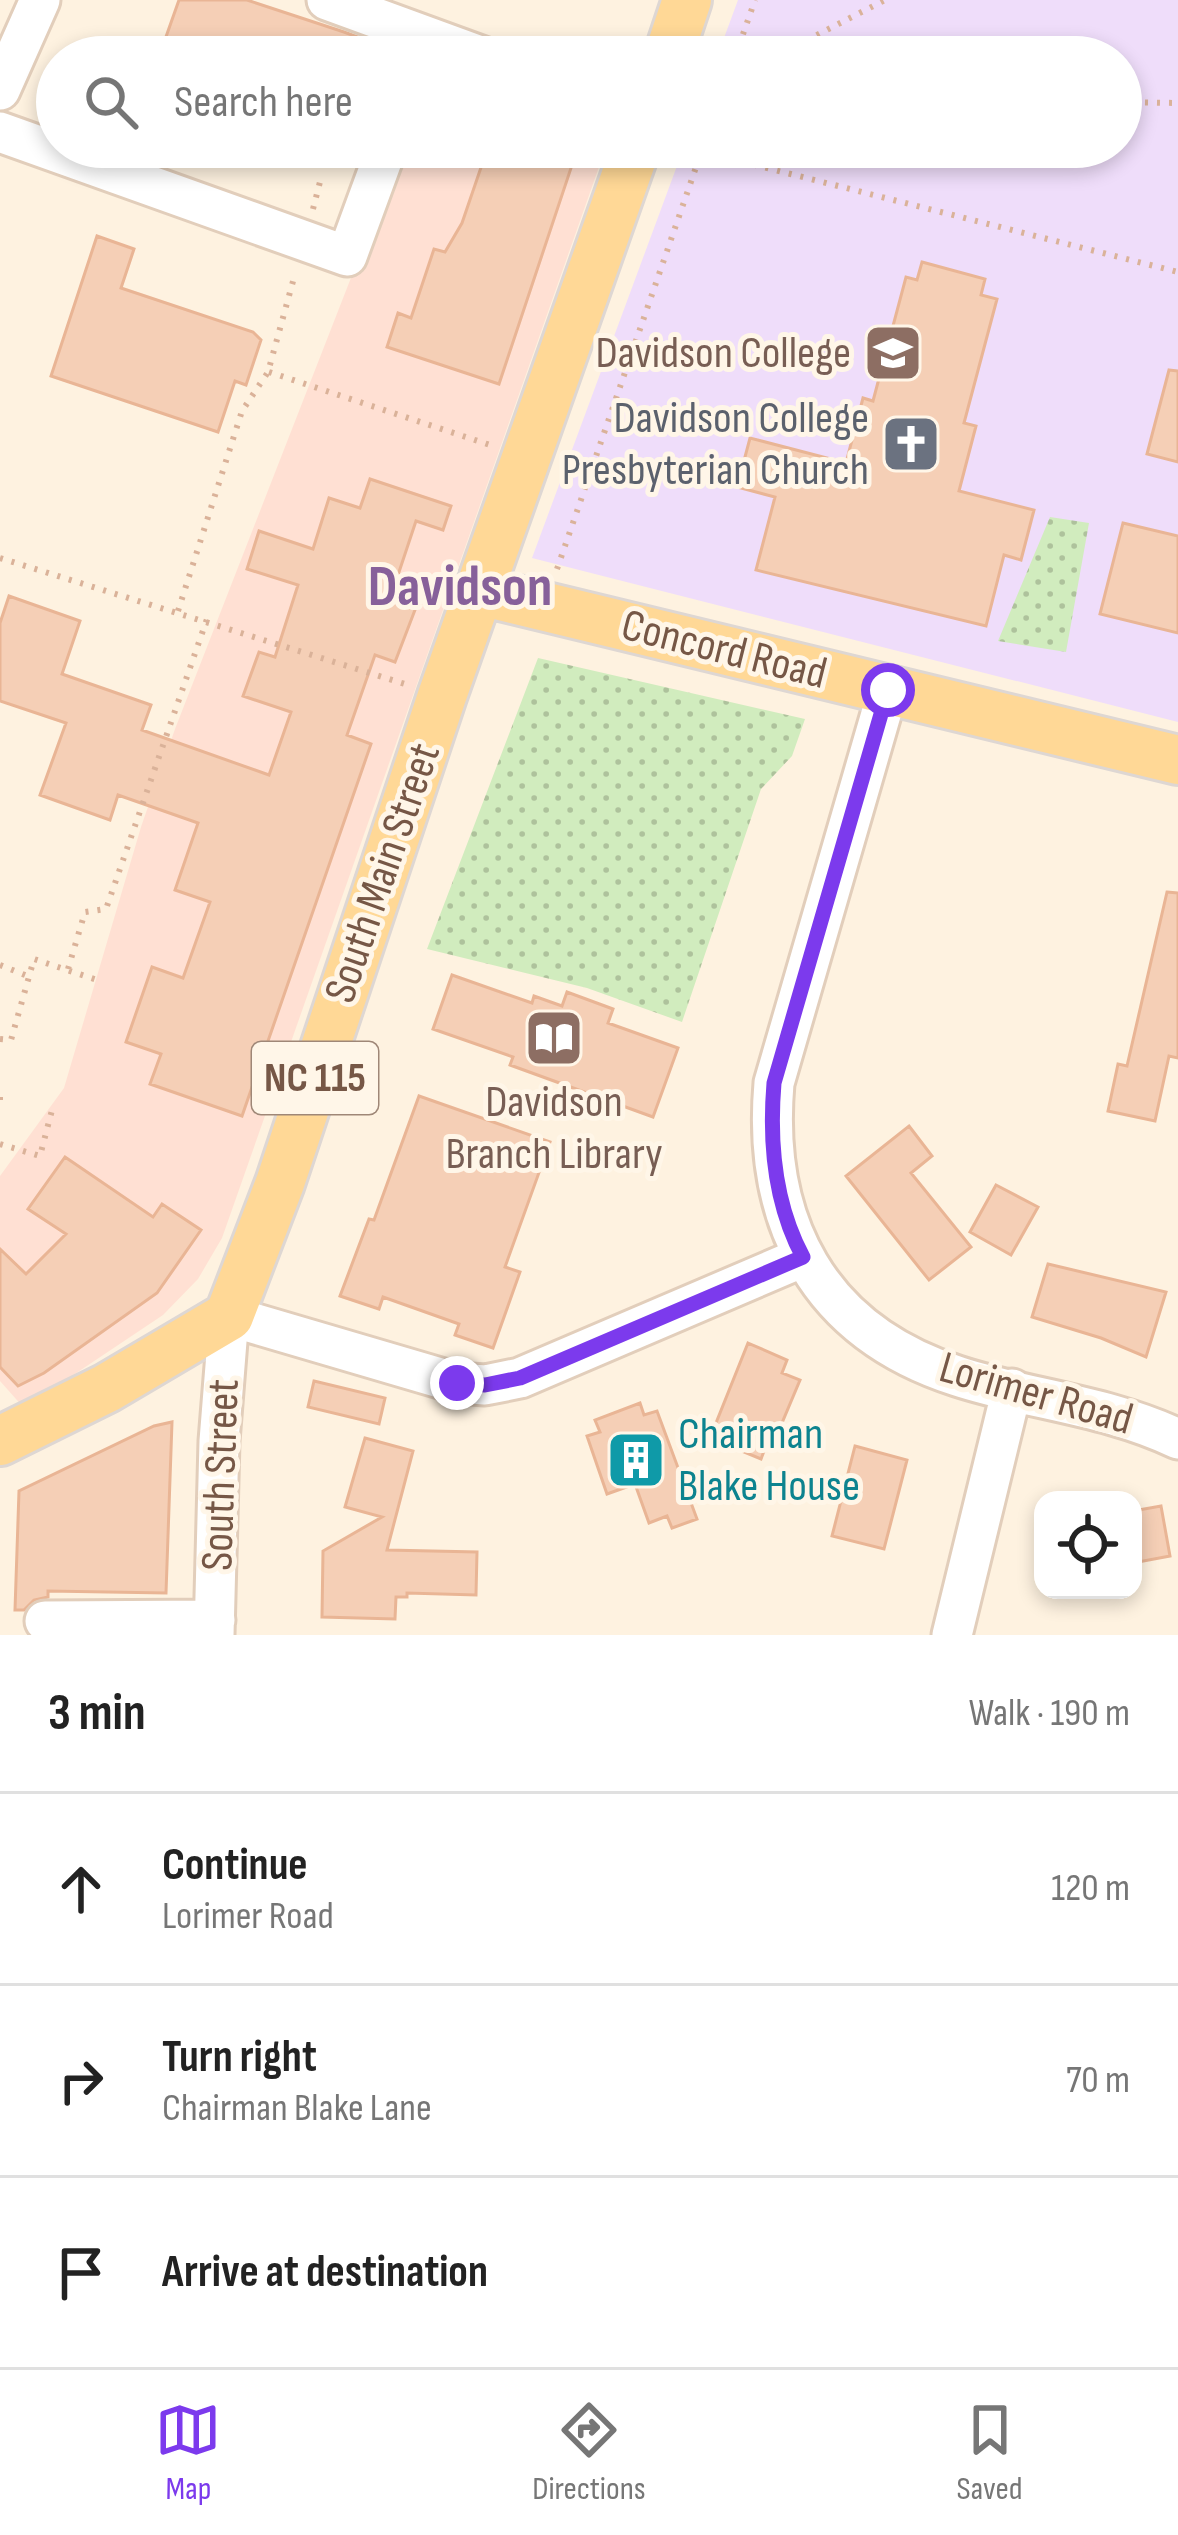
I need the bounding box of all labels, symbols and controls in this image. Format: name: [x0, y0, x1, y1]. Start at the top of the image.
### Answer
search box: [36, 36, 1142, 168]
icon: search: [78, 69, 144, 135]
text: Search here: [174, 75, 353, 130]
school or university icon: Davidson College: [862, 322, 924, 384]
place label: Davidson College: [596, 326, 851, 381]
place label: Davidson College Presbyterian Church: [562, 391, 869, 498]
church icon: Davidson College Presbyterian Church: [880, 413, 942, 475]
district label: Davidson: [368, 554, 552, 622]
street label: Concord Road: [616, 598, 832, 702]
route start: [861, 663, 915, 717]
street label: South Main Street: [313, 736, 453, 1010]
library icon: Davidson Branch Library: [523, 1007, 585, 1069]
road number: NC 115: [252, 1042, 378, 1114]
place label: Davidson Branch Library: [445, 1075, 663, 1182]
street label: Lorimer Road: [933, 1340, 1139, 1448]
route end: [430, 1356, 484, 1410]
street label: South Street: [190, 1378, 252, 1572]
place label: Chairman Blake House: [678, 1407, 860, 1514]
building icon: Chairman Blake House: [605, 1429, 667, 1491]
map controls: [1034, 1491, 1142, 1599]
button: locate: [1034, 1491, 1142, 1599]
text: 3 min: [48, 1683, 146, 1744]
text: Walk · 190 m: [969, 1690, 1130, 1737]
text: Continue: [162, 1838, 308, 1893]
icon: ahead: [48, 1856, 114, 1922]
text: 120 m: [1051, 1865, 1130, 1912]
text: Lorimer Road: [162, 1893, 334, 1940]
text: Turn right: [162, 2030, 317, 2085]
icon: right: [48, 2048, 114, 2114]
text: 70 m: [1066, 2057, 1130, 2104]
text: Chairman Blake Lane: [162, 2085, 432, 2132]
icon: arrive: [48, 2240, 114, 2306]
text: Arrive at destination: [162, 2245, 488, 2300]
tab: Map: [155, 2397, 221, 2509]
tab: Directions: [532, 2397, 646, 2509]
tab: Saved: [956, 2397, 1023, 2509]

